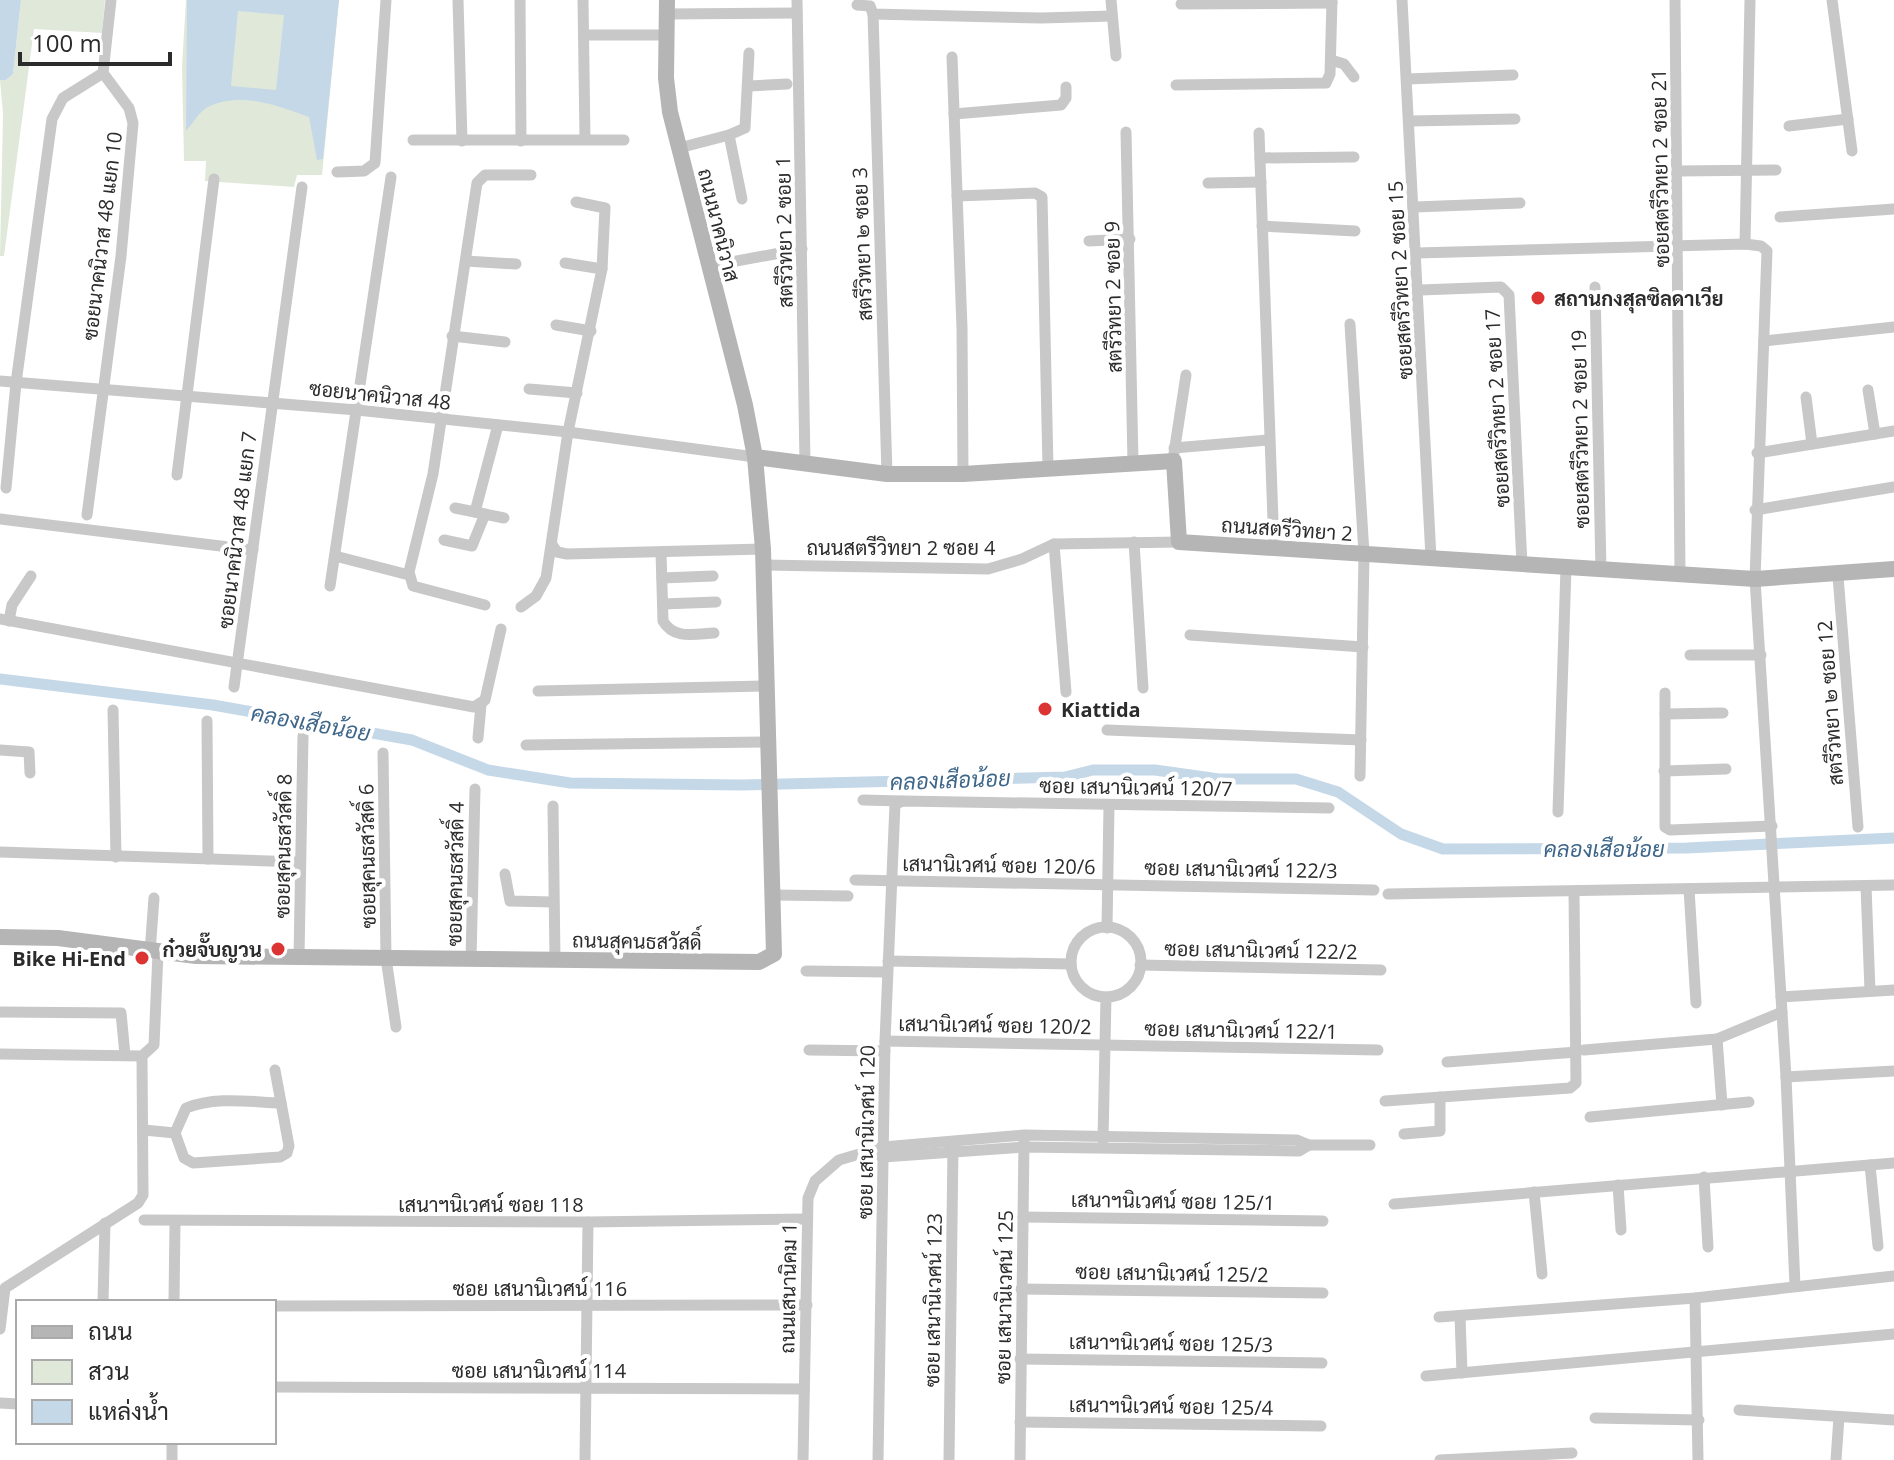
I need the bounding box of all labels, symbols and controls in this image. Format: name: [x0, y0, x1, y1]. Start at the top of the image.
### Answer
scale bar: [20, 16, 170, 66]
text: 100 m: [32, 26, 102, 59]
street label: ซอยสตรีวิทยา 2 ซอย 21: [1645, 68, 1675, 268]
street label: ซอยนาคนิวาส 48 แยก 10: [76, 130, 128, 342]
street label: สตรีวิทยา 2 ซอย 1: [769, 156, 799, 308]
street label: ถนนนาคนิวาส: [692, 166, 746, 284]
street label: สตรีวิทยา ๒ ซอย 3: [846, 166, 878, 322]
street label: ซอยสตรีวิทยา 2 ซอย 15: [1381, 180, 1419, 380]
street label: สตรีวิทยา 2 ซอย 9: [1098, 221, 1128, 373]
place label: สถานกงสุลซิลดาเวีย: [1554, 285, 1724, 314]
marker: สถานกงสุลซิลดาเวีย: [1529, 289, 1547, 307]
street label: ซอยสตรีวิทยา 2 ซอย 17: [1478, 308, 1516, 508]
street label: ซอยสตรีวิทยา 2 ซอย 19: [1565, 329, 1595, 529]
street label: ซอยนาคนิวาส 48: [308, 374, 452, 416]
street label: ซอยนาคนิวาส 48 แยก 7: [211, 430, 263, 630]
street label: ถนนสตรีวิทยา 2: [1220, 511, 1354, 547]
street label: ถนนสตรีวิทยา 2 ซอย 4: [807, 534, 996, 561]
street label: สตรีวิทยา ๒ ซอย 12: [1811, 619, 1849, 787]
place label: Kiattida: [1061, 696, 1141, 723]
water label: คลองเสือน้อย: [249, 697, 374, 747]
marker: Kiattida: [1036, 700, 1054, 718]
water label: คลองเสือน้อย: [889, 762, 1011, 796]
street label: ซอย เสนานิเวศน์ 120/7: [1039, 772, 1233, 802]
street label: ซอยสุคนธสวัสดิ์ 8: [264, 773, 299, 919]
street label: ซอยสุคนธสวัสดิ์ 6: [348, 783, 383, 929]
street label: ซอยสุคนธสวัสดิ์ 4: [436, 801, 471, 947]
water label: คลองเสือน้อย: [1544, 833, 1665, 863]
street label: เสนานิเวศน์ ซอย 120/6: [902, 850, 1096, 880]
street label: ซอย เสนานิเวศน์ 122/3: [1144, 854, 1338, 884]
street label: ถนนสุคนธสวัสดิ์: [572, 922, 702, 957]
place label: ก๋วยจั๊บญวน: [163, 932, 262, 963]
street label: ซอย เสนานิเวศน์ 122/2: [1164, 935, 1358, 965]
marker: ก๋วยจั๊บญวน: [269, 940, 287, 958]
place label: Bike Hi-End: [12, 945, 126, 972]
marker: Bike Hi-End: [133, 949, 151, 967]
street label: เสนานิเวศน์ ซอย 120/2: [898, 1010, 1092, 1040]
street label: ซอย เสนานิเวศน์ 122/1: [1144, 1015, 1338, 1045]
street label: ซอย เสนานิเวศน์ 120: [851, 1045, 881, 1219]
street label: เสนาฯนิเวศน์ ซอย 125/1: [1071, 1186, 1275, 1216]
street label: เสนาฯนิเวศน์ ซอย 118: [398, 1191, 584, 1218]
street label: ซอย เสนานิเวศน์ 125: [989, 1210, 1019, 1384]
street label: ซอย เสนานิเวศน์ 123: [918, 1213, 948, 1387]
street label: ถนนเสนานิคม 1: [773, 1222, 803, 1354]
street label: ซอย เสนานิเวศน์ 125/2: [1075, 1258, 1269, 1288]
street label: ซอย เสนานิเวศน์ 116: [453, 1275, 627, 1302]
legend: [16, 1300, 276, 1444]
text: ถนน: [88, 1314, 133, 1347]
street label: เสนาฯนิเวศน์ ซอย 125/3: [1069, 1328, 1273, 1358]
text: สวน: [88, 1354, 130, 1387]
street label: ซอย เสนานิเวศน์ 114: [452, 1357, 627, 1384]
street label: เสนาฯนิเวศน์ ซอย 125/4: [1069, 1391, 1274, 1421]
text: แหล่งน้ำ: [88, 1392, 169, 1427]

